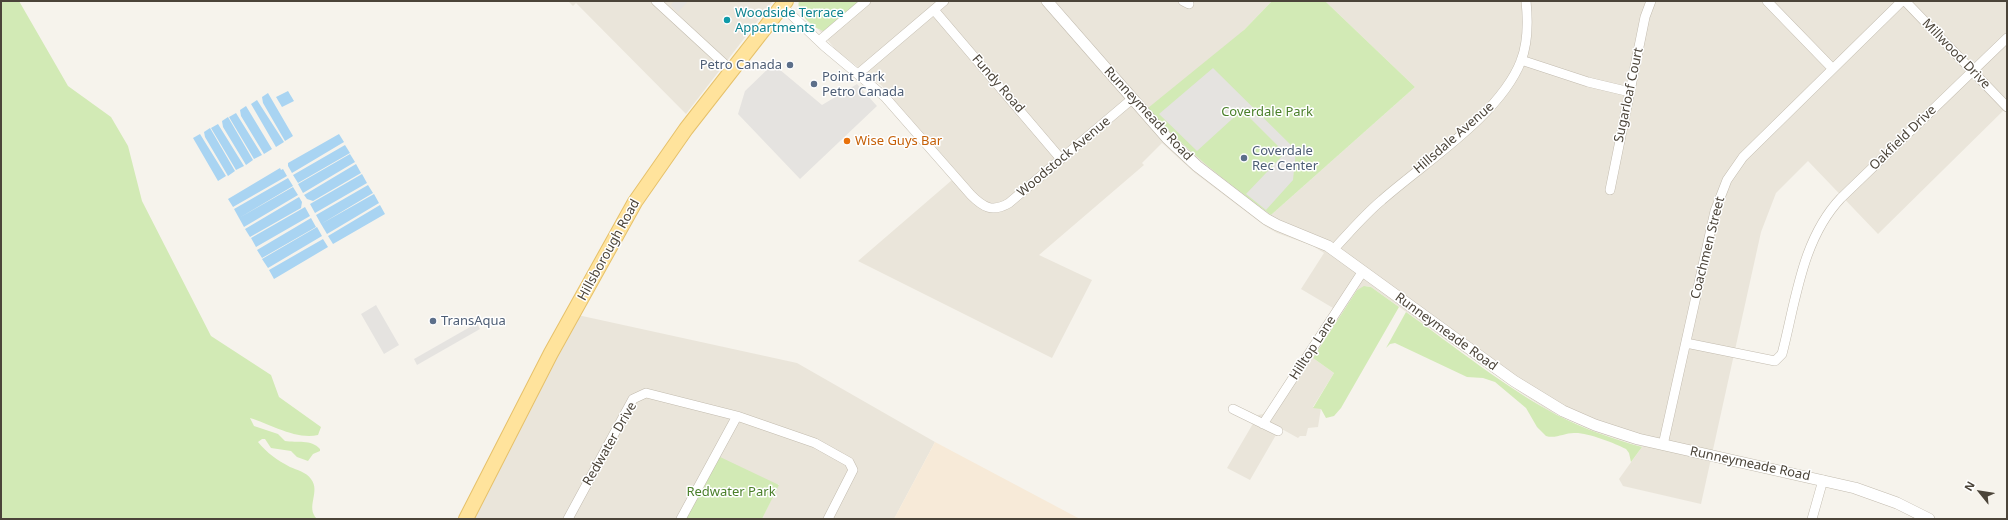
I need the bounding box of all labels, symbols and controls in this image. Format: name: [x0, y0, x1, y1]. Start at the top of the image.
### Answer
place label: Woodside Terrace Appartments: [735, 5, 844, 36]
marker: Woodside Terrace Appartments: [722, 15, 732, 25]
street label: Millwood Drive: [1919, 16, 1993, 92]
street label: Sugarloaf Court: [1611, 46, 1647, 144]
street label: Fundy Road: [968, 52, 1028, 116]
place label: Petro Canada: [700, 57, 782, 73]
marker: Petro Canada: [785, 60, 795, 70]
street label: Runneymeade Road: [1100, 64, 1196, 164]
place label: Point Park Petro Canada: [822, 69, 904, 100]
marker: Point Park Petro Canada: [809, 79, 819, 89]
street label: Hillsdale Avenue: [1411, 99, 1497, 177]
street label: Oakfield Drive: [1866, 102, 1940, 174]
park label: Coverdale Park: [1221, 104, 1313, 120]
street label: Woodstock Avenue: [1014, 114, 1114, 200]
place label: Wise Guys Bar: [855, 133, 942, 149]
marker: Wise Guys Bar: [842, 136, 852, 146]
place label: Coverdale Rec Center: [1252, 143, 1318, 174]
marker: Coverdale Rec Center: [1239, 153, 1249, 163]
street label: Coachmen Street: [1688, 195, 1728, 301]
street label: Hillsborough Road: [575, 197, 643, 303]
street label: Runneymeade Road: [1392, 290, 1500, 374]
place label: TransAqua: [441, 313, 506, 329]
street label: Hilltop Lane: [1287, 313, 1339, 383]
marker: TransAqua: [428, 316, 438, 326]
street label: Redwater Drive: [580, 399, 640, 489]
street label: Runneymeade Road: [1688, 444, 1812, 484]
north arrow: [1960, 472, 2000, 512]
text: N: [1960, 478, 1978, 493]
park label: Redwater Park: [686, 484, 776, 500]

